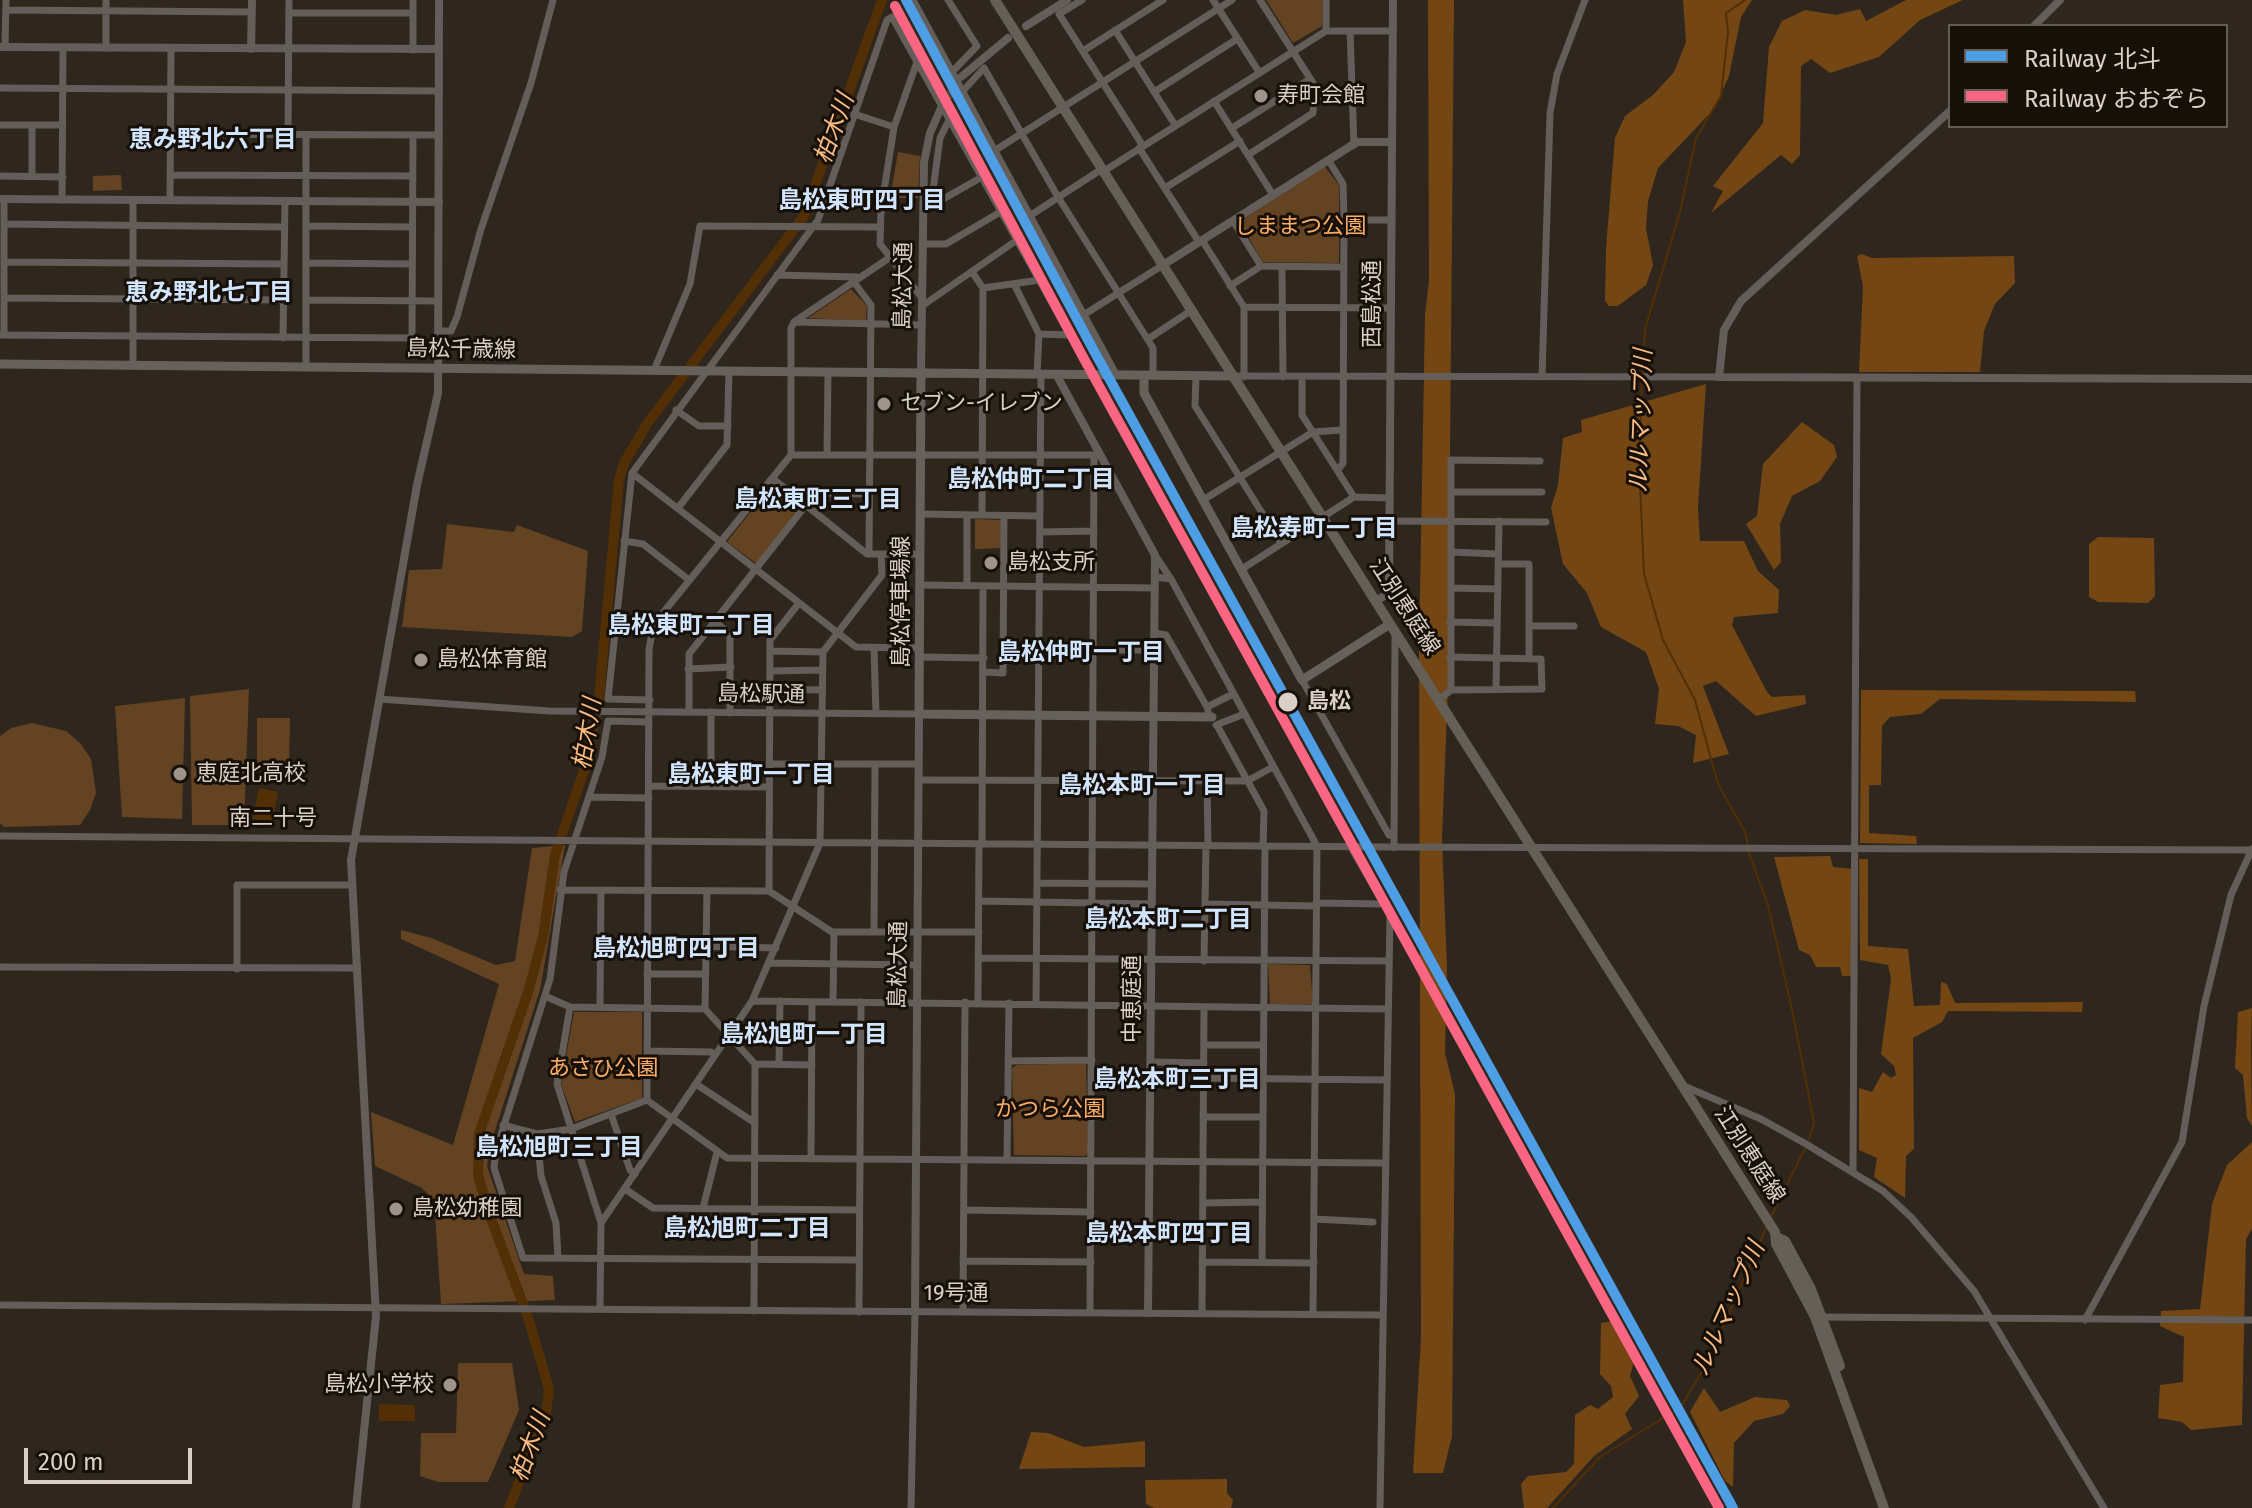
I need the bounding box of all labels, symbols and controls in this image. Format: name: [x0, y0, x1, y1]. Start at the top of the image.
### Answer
legend: [1948, 24, 2228, 128]
text: Railway 北斗: [2024, 45, 2161, 73]
place label: 寿町会館: [1277, 83, 1365, 109]
text: Railway おおぞら: [2024, 85, 2209, 113]
marker: 寿町会館: [1252, 87, 1270, 105]
water label: 柏木川: [809, 90, 861, 168]
district label: 恵み野北六丁目: [129, 126, 297, 154]
district label: 島松東町四丁目: [778, 187, 946, 215]
park label: しままつ公園: [1234, 214, 1366, 240]
street label: 島松大通: [890, 242, 918, 330]
street label: 西島松通: [1360, 260, 1386, 348]
district label: 恵み野北七丁目: [125, 279, 293, 307]
street label: 島松千歳線: [406, 336, 516, 364]
water label: ルルマップ川: [1625, 349, 1659, 493]
place label: セブン-イレブン: [900, 391, 1063, 417]
marker: セブン-イレブン: [875, 395, 893, 413]
district label: 島松仲町二丁目: [947, 466, 1115, 494]
district label: 島松東町三丁目: [734, 486, 902, 514]
district label: 島松寿町一丁目: [1230, 515, 1398, 543]
street label: 島松停車場線: [889, 536, 915, 668]
place label: 島松支所: [1007, 550, 1095, 576]
marker: 島松支所: [982, 554, 1000, 572]
street label: 江別恵庭線: [1363, 554, 1445, 660]
district label: 島松東町二丁目: [607, 612, 775, 640]
district label: 島松仲町一丁目: [997, 639, 1165, 667]
place label: 島松体育館: [437, 647, 547, 673]
marker: 島松体育館: [412, 651, 430, 669]
street label: 島松駅通: [717, 681, 805, 709]
place label: 島松: [1307, 689, 1351, 715]
marker: 島松: [1276, 690, 1300, 714]
water label: 柏木川: [568, 696, 608, 772]
place label: 恵庭北高校: [196, 761, 306, 787]
district label: 島松東町一丁目: [667, 761, 835, 789]
marker: 恵庭北高校: [171, 765, 189, 783]
district label: 島松本町一丁目: [1058, 772, 1226, 800]
street label: 南二十号: [229, 806, 317, 832]
district label: 島松本町二丁目: [1084, 906, 1252, 934]
street label: 島松大通: [885, 921, 913, 1009]
district label: 島松旭町四丁目: [592, 935, 760, 963]
street label: 中恵庭通: [1120, 955, 1146, 1043]
district label: 島松旭町一丁目: [720, 1021, 888, 1049]
park label: あさひ公園: [548, 1056, 658, 1082]
district label: 島松本町三丁目: [1093, 1066, 1261, 1094]
park label: かつら公園: [995, 1097, 1105, 1123]
street label: 江別恵庭線: [1708, 1102, 1790, 1208]
district label: 島松旭町三丁目: [475, 1134, 643, 1162]
place label: 島松幼稚園: [412, 1196, 522, 1222]
marker: 島松幼稚園: [387, 1200, 405, 1218]
district label: 島松旭町二丁目: [663, 1215, 831, 1243]
district label: 島松本町四丁目: [1085, 1220, 1253, 1248]
water label: ルルマップ川: [1687, 1237, 1771, 1381]
street label: 19号通: [923, 1281, 989, 1307]
place label: 島松小学校: [324, 1372, 434, 1398]
marker: 島松小学校: [441, 1376, 459, 1394]
water label: 柏木川: [505, 1408, 557, 1486]
scale bar: [28, 1432, 196, 1482]
text: 200 m: [38, 1448, 104, 1476]

